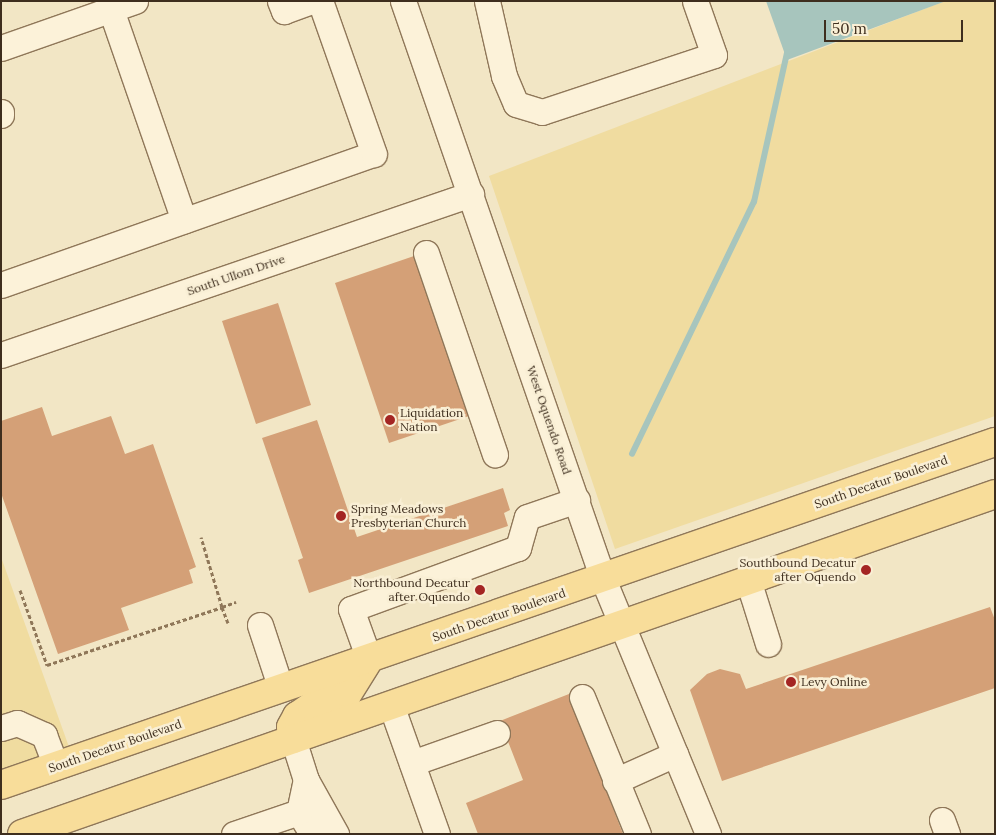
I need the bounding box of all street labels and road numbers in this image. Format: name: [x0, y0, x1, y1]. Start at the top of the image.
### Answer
street label: South Ullom Drive: [185, 252, 287, 298]
street label: West Oquendo Road: [524, 364, 574, 476]
street label: South Decatur Boulevard: [813, 452, 949, 512]
street label: South Decatur Boulevard: [431, 585, 567, 645]
street label: South Decatur Boulevard: [47, 716, 183, 776]

